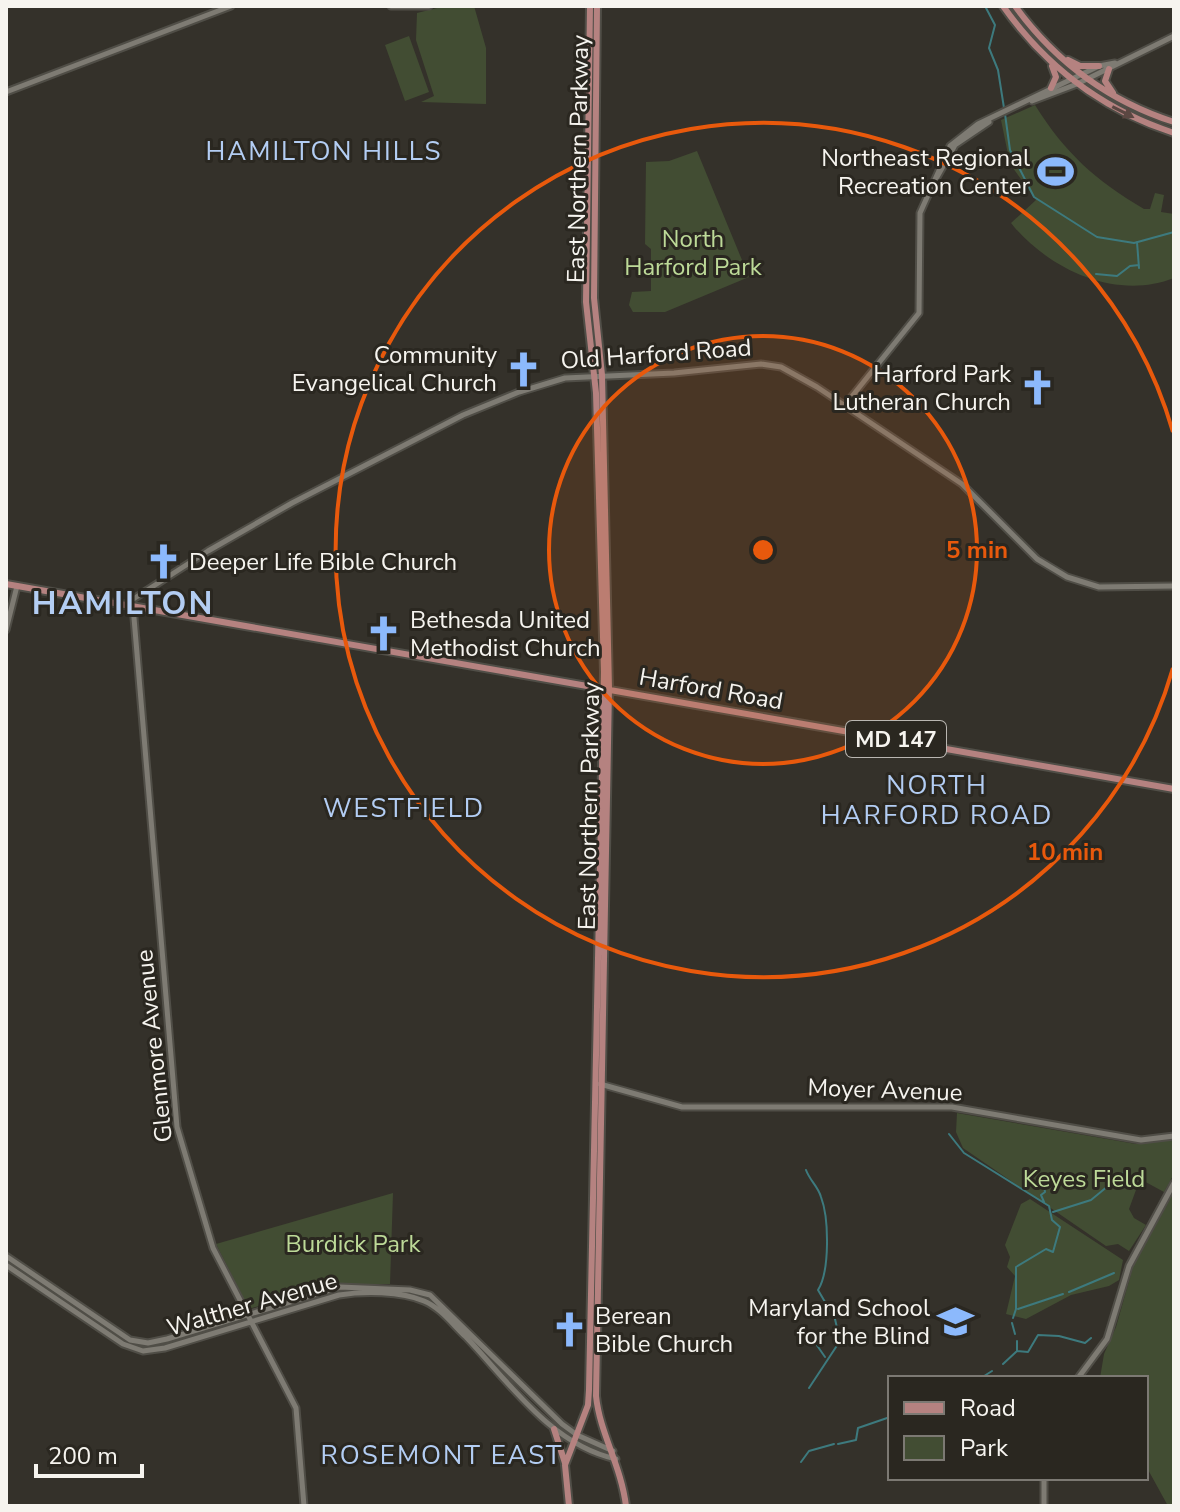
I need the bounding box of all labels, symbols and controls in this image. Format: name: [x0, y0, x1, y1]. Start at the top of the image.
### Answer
street label: East Northern Parkway: [560, 34, 596, 283]
one-way arrow: [1112, 105, 1135, 119]
district label: HAMILTON HILLS: [205, 134, 443, 169]
place label: Northeast Regional Recreation Center: [821, 142, 1030, 202]
sports icon: Northeast Regional Recreation Center: [1037, 153, 1075, 191]
park label: North Harford Park: [624, 223, 763, 283]
street label: Old Harford Road: [560, 331, 752, 377]
place label: Community Evangelical Church: [292, 339, 498, 399]
church icon: Community Evangelical Church: [504, 350, 542, 388]
place label: Harford Park Lutheran Church: [833, 358, 1012, 418]
church icon: Harford Park Lutheran Church: [1018, 369, 1056, 407]
text: 5 min: [946, 534, 1008, 566]
centre of rings: [749, 536, 777, 564]
church icon: Deeper Life Bible Church: [144, 543, 182, 581]
place label: Deeper Life Bible Church: [189, 546, 457, 578]
district label: HAMILTON: [32, 582, 214, 625]
place label: Bethesda United Methodist Church: [410, 604, 601, 664]
church icon: Bethesda United Methodist Church: [365, 615, 403, 653]
street label: Harford Road: [636, 661, 786, 717]
street label: East Northern Parkway: [571, 681, 607, 930]
road number: MD 147: [846, 721, 946, 757]
district label: NORTH HARFORD ROAD: [821, 768, 1053, 833]
district label: WESTFIELD: [323, 791, 485, 826]
text: 10 min: [1027, 836, 1103, 868]
street label: Glenmore Avenue: [128, 948, 180, 1144]
street label: Moyer Avenue: [807, 1071, 963, 1109]
park label: Keyes Field: [1023, 1163, 1145, 1195]
park label: Burdick Park: [286, 1228, 421, 1260]
street label: Walther Avenue: [163, 1264, 341, 1344]
place label: Maryland School for the Blind: [748, 1292, 930, 1352]
place label: Berean Bible Church: [595, 1300, 733, 1360]
school or university icon: Maryland School for the Blind: [937, 1303, 975, 1341]
church icon: Berean Bible Church: [550, 1311, 588, 1349]
legend: [888, 1376, 1148, 1480]
text: Road: [960, 1392, 1016, 1424]
scale bar: [36, 1428, 142, 1478]
text: Park: [960, 1432, 1009, 1464]
district label: ROSEMONT EAST: [321, 1438, 563, 1473]
text: 200 m: [48, 1440, 118, 1472]

